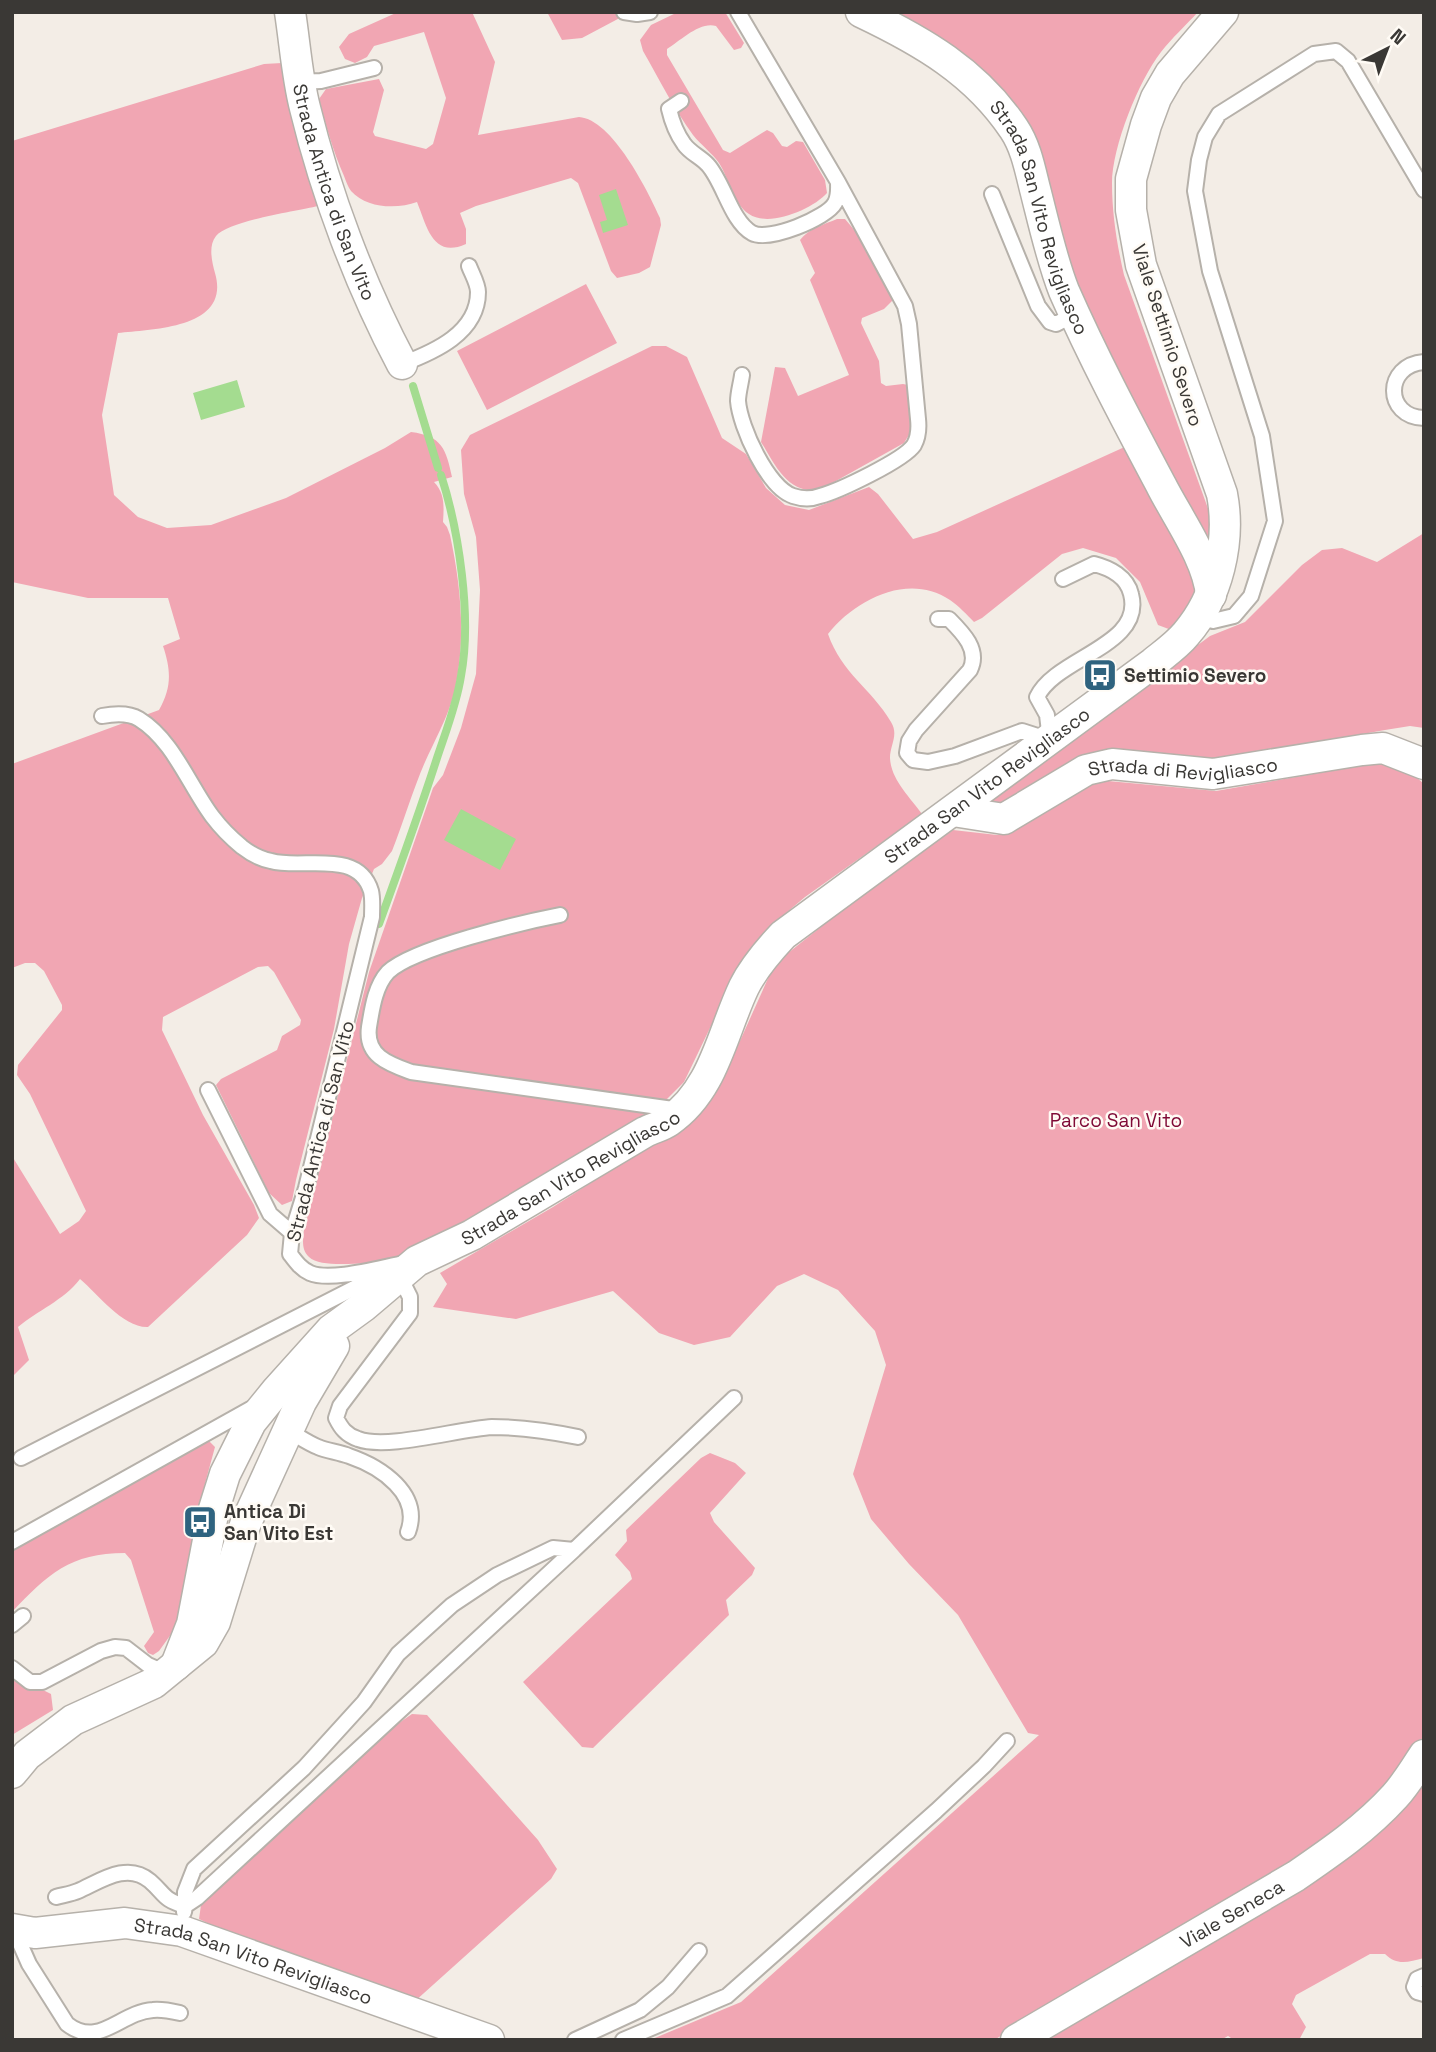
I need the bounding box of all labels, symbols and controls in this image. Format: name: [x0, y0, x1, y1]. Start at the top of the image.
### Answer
north arrow: [1352, 14, 1422, 84]
text: N: [1385, 23, 1411, 50]
street label: Strada Antica di San Vito: [287, 82, 381, 304]
street label: Strada San Vito Revigliasco: [984, 95, 1094, 339]
street label: Viale Settimio Severo: [1126, 241, 1209, 430]
bus stop icon: Settimio Severo: [1081, 656, 1119, 694]
place label: Settimio Severo: [1124, 663, 1266, 688]
street label: Strada San Vito Revigliasco: [879, 702, 1095, 870]
street label: Strada di Revigliasco: [1086, 752, 1279, 787]
street label: Strada Antica di San Vito: [281, 1018, 360, 1244]
street label: Strada San Vito Revigliasco: [457, 1105, 686, 1251]
park label: Parco San Vito: [1050, 1108, 1182, 1133]
place label: Antica Di San Vito Est: [224, 1499, 333, 1546]
bus stop icon: Antica Di San Vito Est: [181, 1503, 219, 1541]
street label: Viale Seneca: [1175, 1874, 1289, 1954]
street label: Strada San Vito Revigliasco: [132, 1912, 376, 2011]

